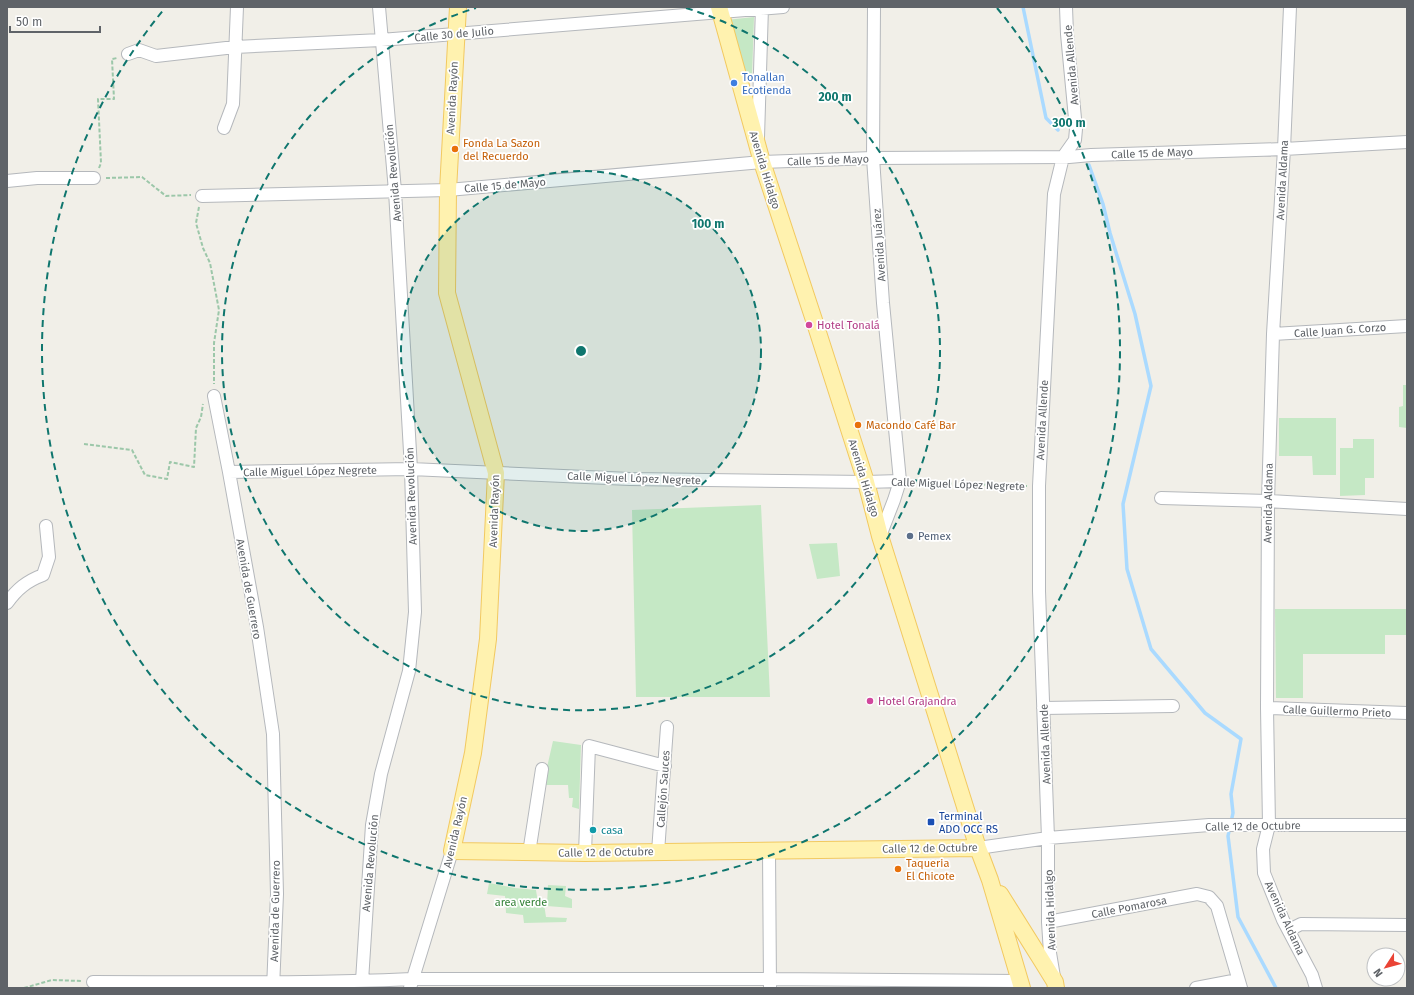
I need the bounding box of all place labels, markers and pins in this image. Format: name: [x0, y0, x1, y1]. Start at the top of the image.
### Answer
place label: Tonallan Ecotienda: [742, 71, 791, 97]
marker: Tonallan Ecotienda: [729, 78, 739, 88]
place label: Fonda La Sazon del Recuerdo: [463, 137, 540, 163]
marker: Fonda La Sazon del Recuerdo: [450, 144, 460, 154]
place label: Hotel Tonalá: [817, 319, 880, 332]
marker: Hotel Tonalá: [804, 320, 814, 330]
centre of rings: [574, 344, 588, 358]
place label: Macondo Café Bar: [866, 419, 957, 432]
marker: Macondo Café Bar: [853, 420, 863, 430]
place label: Pemex: [918, 530, 951, 543]
marker: Pemex: [905, 531, 915, 541]
place label: Hotel Grajandra: [878, 695, 956, 708]
marker: Hotel Grajandra: [865, 696, 875, 706]
place label: Terminal ADO OCC RS: [939, 810, 998, 836]
marker: Terminal ADO OCC RS: [926, 817, 936, 827]
place label: casa: [601, 824, 623, 837]
marker: casa: [588, 825, 598, 835]
place label: Taqueria El Chicote: [906, 857, 955, 883]
marker: Taqueria El Chicote: [893, 864, 903, 874]

